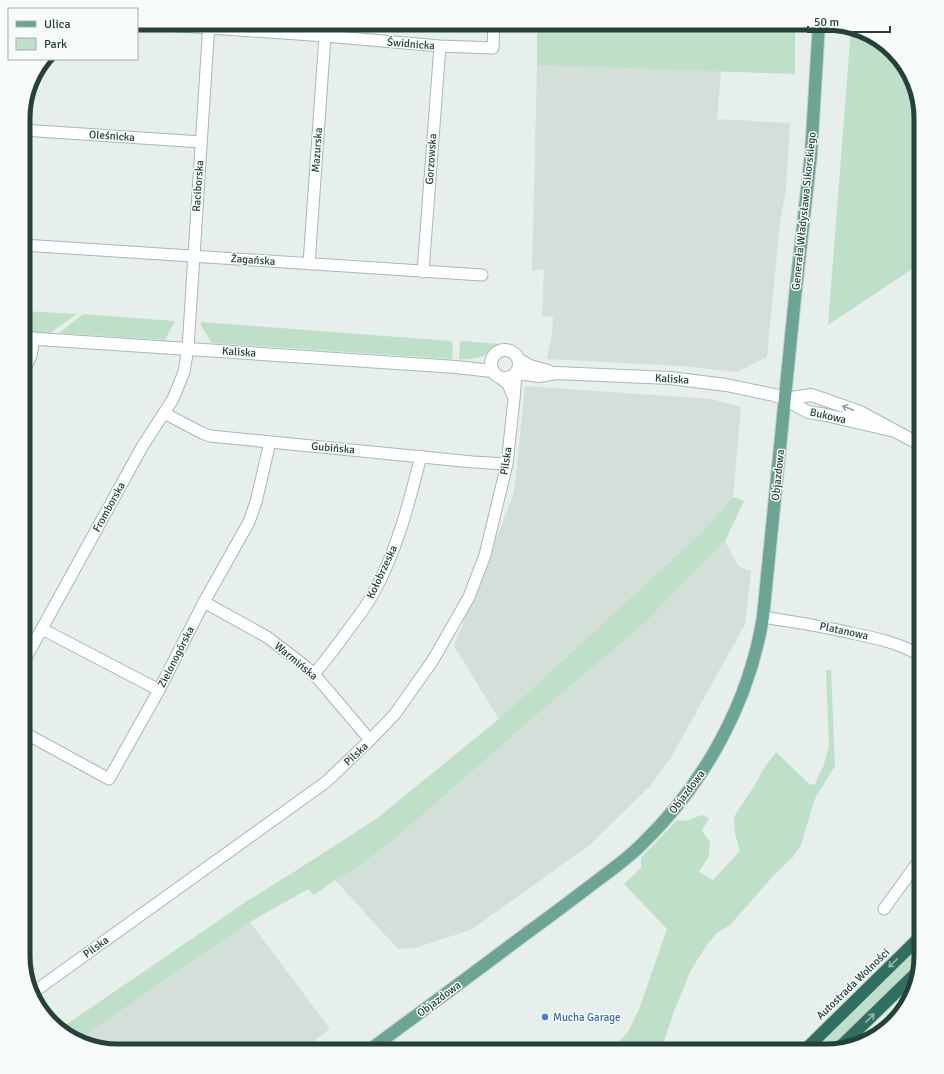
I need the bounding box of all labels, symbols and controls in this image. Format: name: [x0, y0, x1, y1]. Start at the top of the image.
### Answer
legend: [8, 8, 138, 60]
scale bar: [808, 8, 890, 34]
text: 50 m: [814, 15, 839, 30]
text: Ulica: [44, 17, 71, 32]
street label: Świdnicka: [386, 34, 436, 53]
text: Park: [44, 37, 67, 52]
street label: Mazurska: [309, 127, 325, 173]
street label: Oleśnicka: [89, 128, 136, 144]
street label: Generała Władysława Sikorskiego: [789, 131, 819, 291]
street label: Gorzowska: [423, 133, 439, 185]
street label: Raciborska: [190, 159, 206, 212]
street label: Żagańska: [230, 251, 276, 268]
street label: Kaliska: [221, 344, 257, 360]
street label: Kaliska: [654, 371, 690, 387]
one-way arrow: [843, 403, 855, 411]
street label: Bukowa: [809, 406, 848, 427]
street label: Gubińska: [311, 440, 356, 456]
street label: Pilska: [497, 446, 515, 476]
street label: Objazdowa: [769, 448, 787, 501]
street label: Fromborska: [90, 479, 128, 534]
street label: Kołobrzeska: [364, 543, 400, 601]
street label: Platanowa: [818, 620, 870, 643]
street label: Zielonogórska: [155, 624, 197, 690]
street label: Warmińska: [272, 639, 321, 683]
street label: Pilska: [341, 739, 371, 768]
street label: Objazdowa: [666, 767, 708, 816]
street label: Pilska: [81, 933, 112, 961]
street label: Autostrada Wolności: [814, 946, 892, 1022]
one-way arrow: [888, 958, 898, 968]
street label: Objazdowa: [415, 978, 464, 1020]
place label: Mucha Garage: [553, 1011, 621, 1024]
marker: Mucha Garage: [540, 1012, 550, 1022]
one-way arrow: [865, 1013, 875, 1023]

